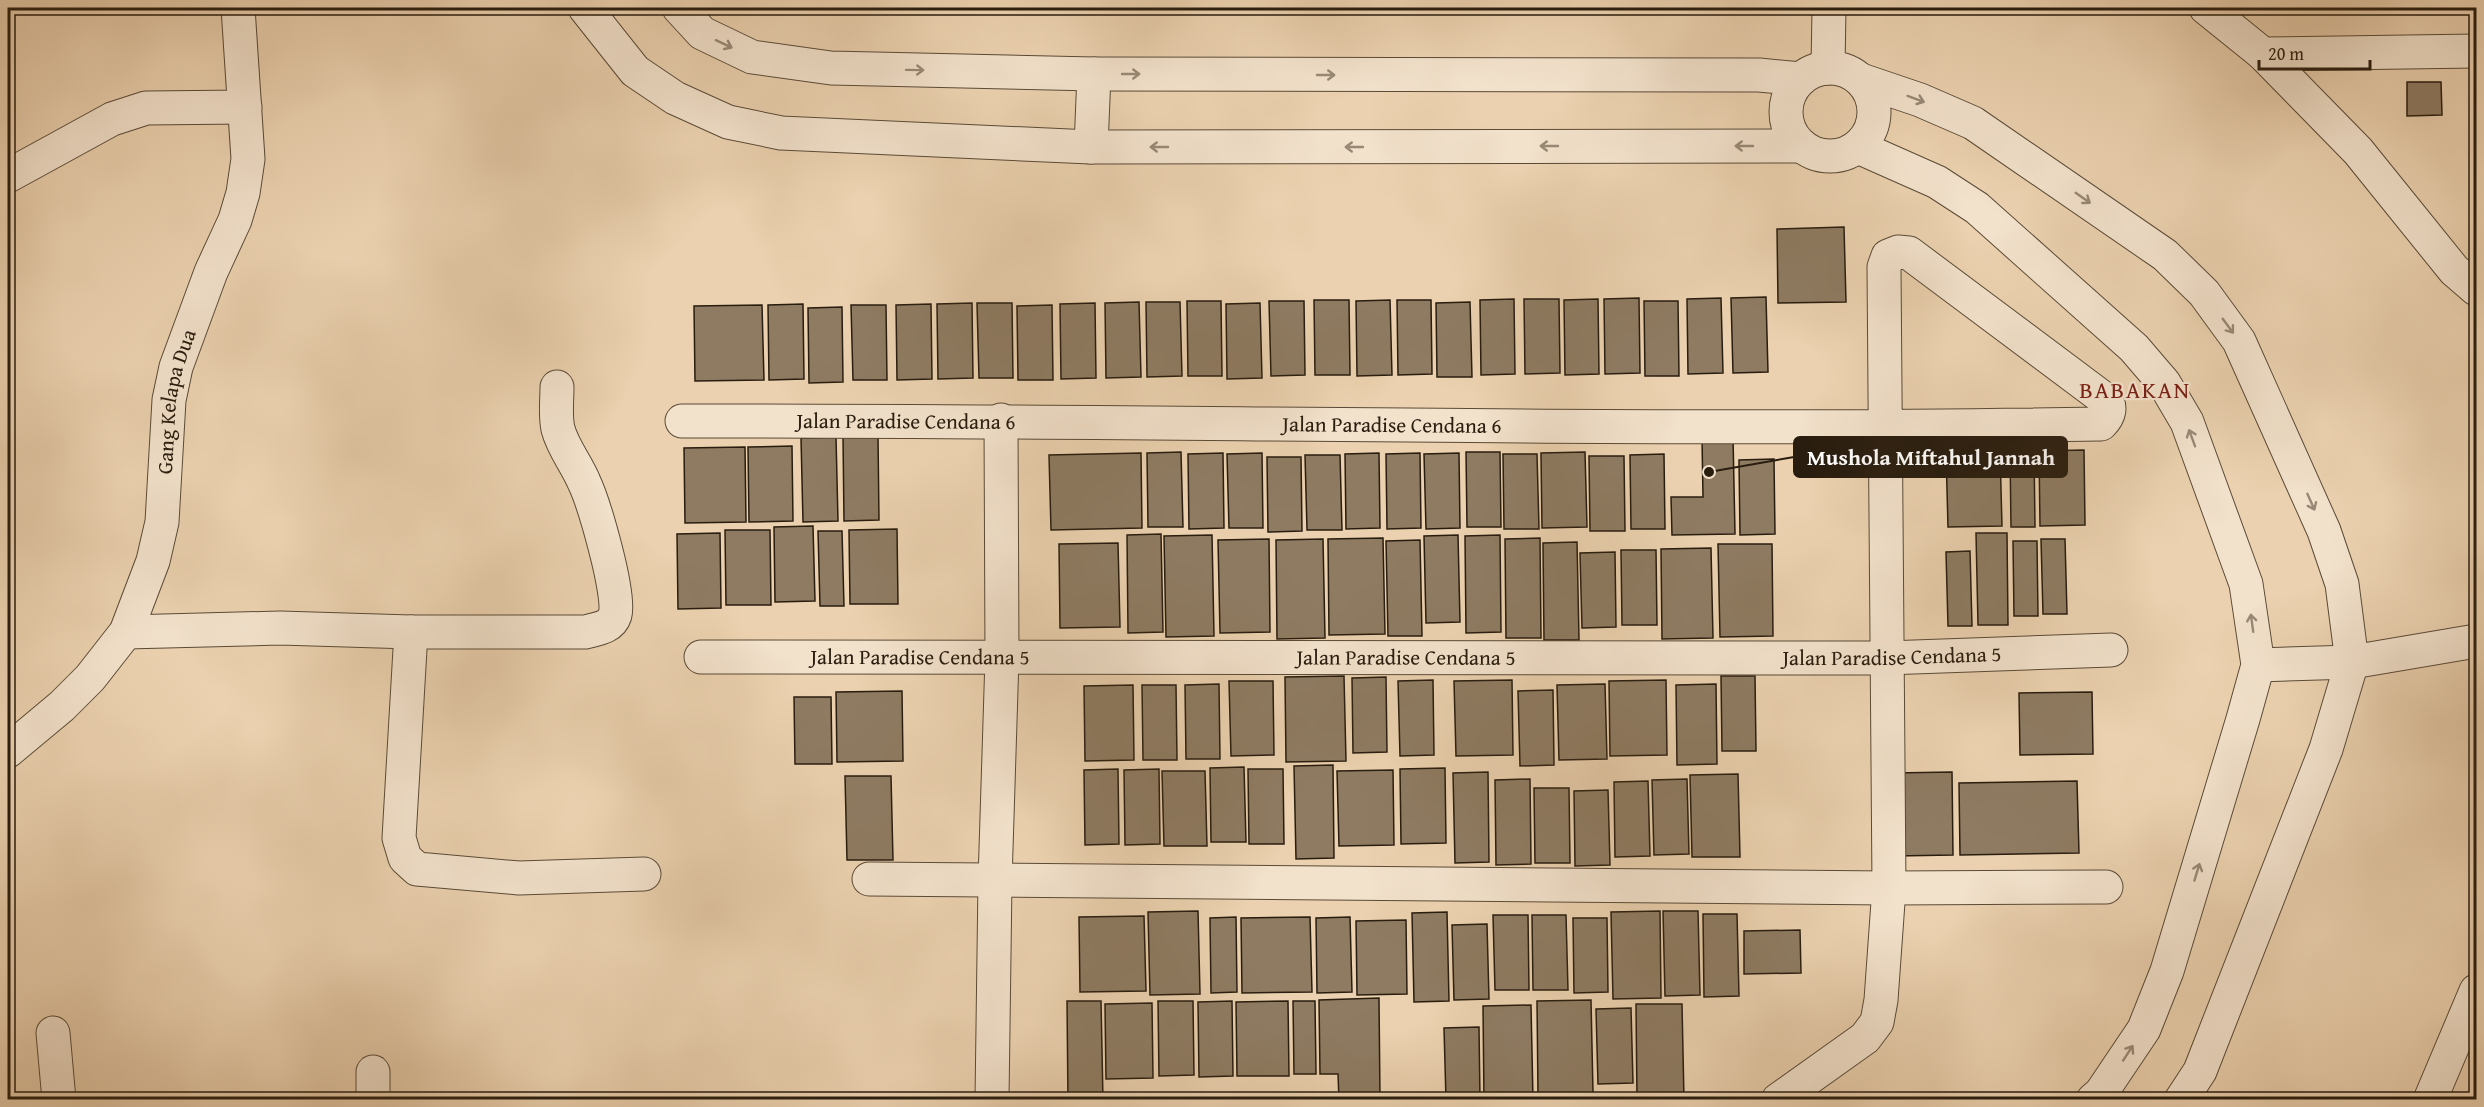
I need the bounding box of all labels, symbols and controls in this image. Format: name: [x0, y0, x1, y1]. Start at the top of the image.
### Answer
scale bar: [2259, 33, 2370, 71]
one-way arrow: [714, 38, 732, 50]
text: 20 m: [2268, 40, 2304, 67]
one-way arrow: [905, 64, 925, 75]
one-way arrow: [1121, 68, 1141, 80]
one-way arrow: [1316, 69, 1336, 81]
one-way arrow: [1906, 94, 1925, 105]
one-way arrow: [1539, 140, 1559, 152]
one-way arrow: [1734, 140, 1754, 152]
one-way arrow: [1149, 141, 1169, 153]
one-way arrow: [1344, 141, 1364, 153]
one-way arrow: [2074, 192, 2091, 205]
one-way arrow: [2222, 317, 2234, 333]
street label: Gang Kelapa Dua: [149, 324, 204, 475]
district label: BABAKAN: [2079, 372, 2191, 407]
street label: Jalan Paradise Cendana 6: [793, 405, 1016, 437]
street label: Jalan Paradise Cendana 6: [1279, 408, 1502, 441]
one-way arrow: [2186, 429, 2197, 448]
callout: Mushola Miftahul Jannah: [1794, 437, 2067, 477]
text: Mushola Miftahul Jannah: [1807, 441, 2055, 473]
one-way arrow: [2306, 492, 2318, 510]
one-way arrow: [2246, 614, 2257, 633]
street label: Jalan Paradise Cendana 5: [1779, 638, 2002, 673]
street label: Jalan Paradise Cendana 5: [807, 641, 1030, 672]
street label: Jalan Paradise Cendana 5: [1293, 641, 1516, 673]
one-way arrow: [2192, 863, 2203, 882]
one-way arrow: [2122, 1045, 2134, 1062]

